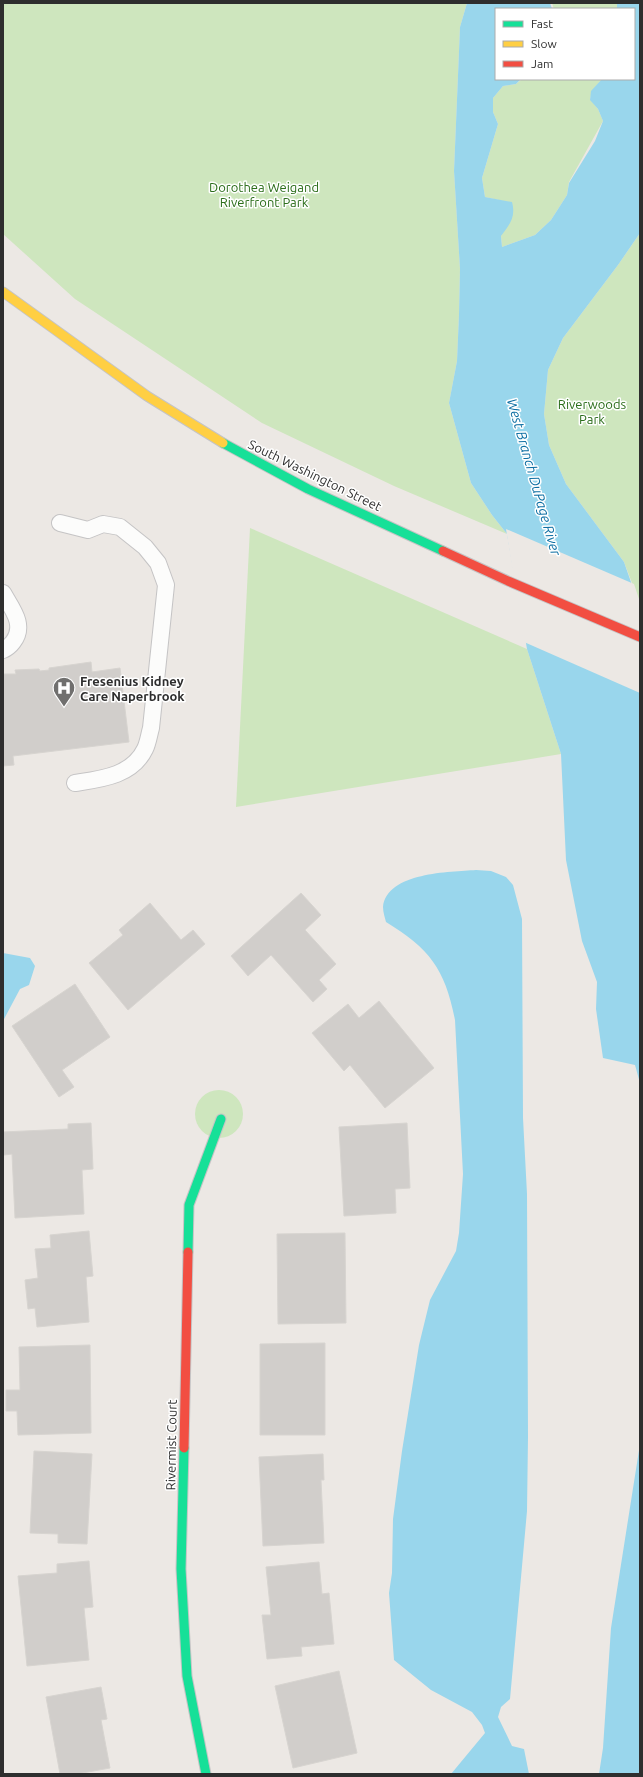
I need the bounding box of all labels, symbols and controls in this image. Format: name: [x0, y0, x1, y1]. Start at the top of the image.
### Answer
legend: [495, 8, 635, 80]
text: Fast: [531, 17, 553, 30]
text: Slow: [531, 37, 557, 50]
text: Jam: [531, 57, 553, 70]
park label: Dorothea Weigand Riverfront Park: [209, 180, 319, 209]
water label: West Branch DuPage River: [504, 397, 564, 558]
park label: Riverwoods Park: [558, 397, 627, 426]
street label: South Washington Street: [246, 437, 384, 513]
place label: Fresenius Kidney Care Naperbrook: [80, 674, 185, 703]
hospital icon: Fresenius Kidney Care Naperbrook: [51, 675, 77, 708]
street label: Rivermist Court: [163, 1399, 179, 1491]

